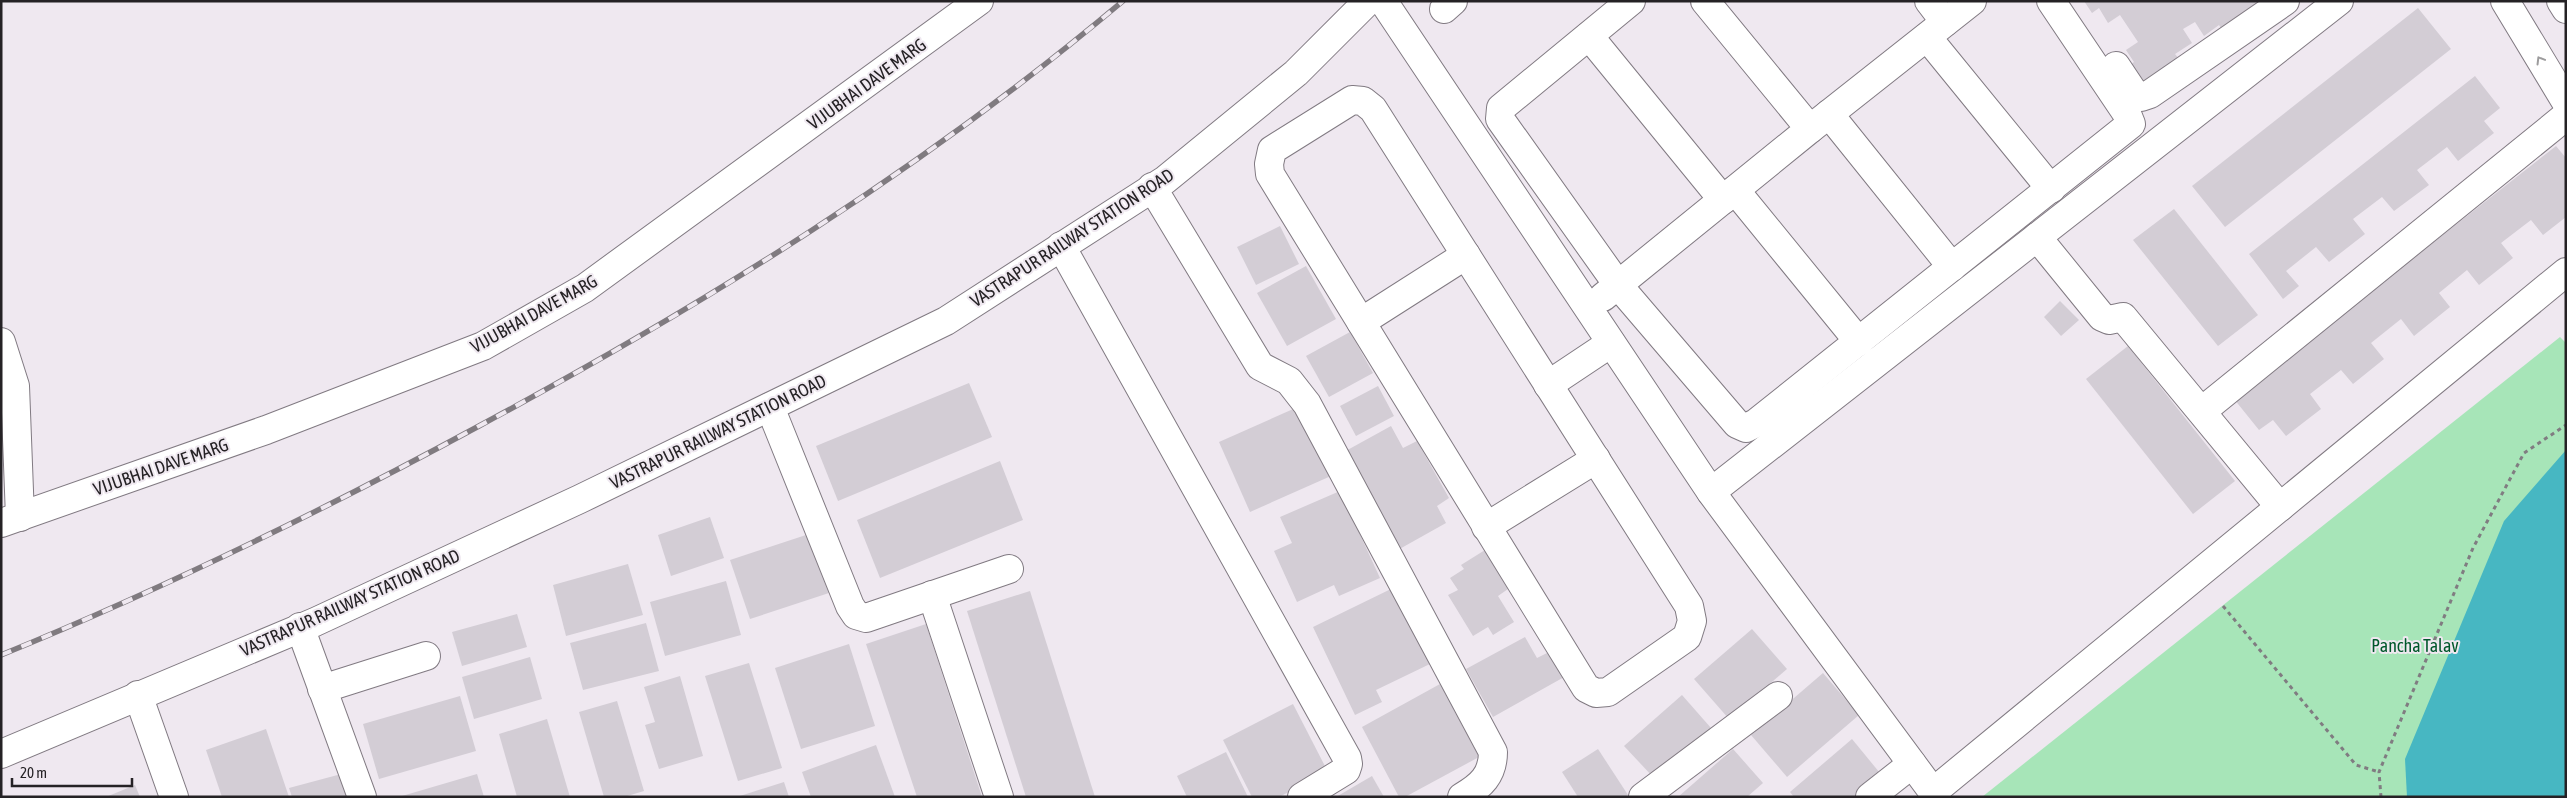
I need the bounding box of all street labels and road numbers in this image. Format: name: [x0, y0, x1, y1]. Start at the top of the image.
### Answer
street label: VIJUBHAI DAVE MARG: [803, 34, 930, 134]
street label: VASTRAPUR RAILWAY STATION ROAD: [966, 164, 1177, 311]
street label: VIJUBHAI DAVE MARG: [467, 270, 601, 357]
street label: VASTRAPUR RAILWAY STATION ROAD: [606, 370, 829, 493]
street label: VIJUBHAI DAVE MARG: [91, 434, 231, 499]
street label: VASTRAPUR RAILWAY STATION ROAD: [237, 545, 463, 661]

